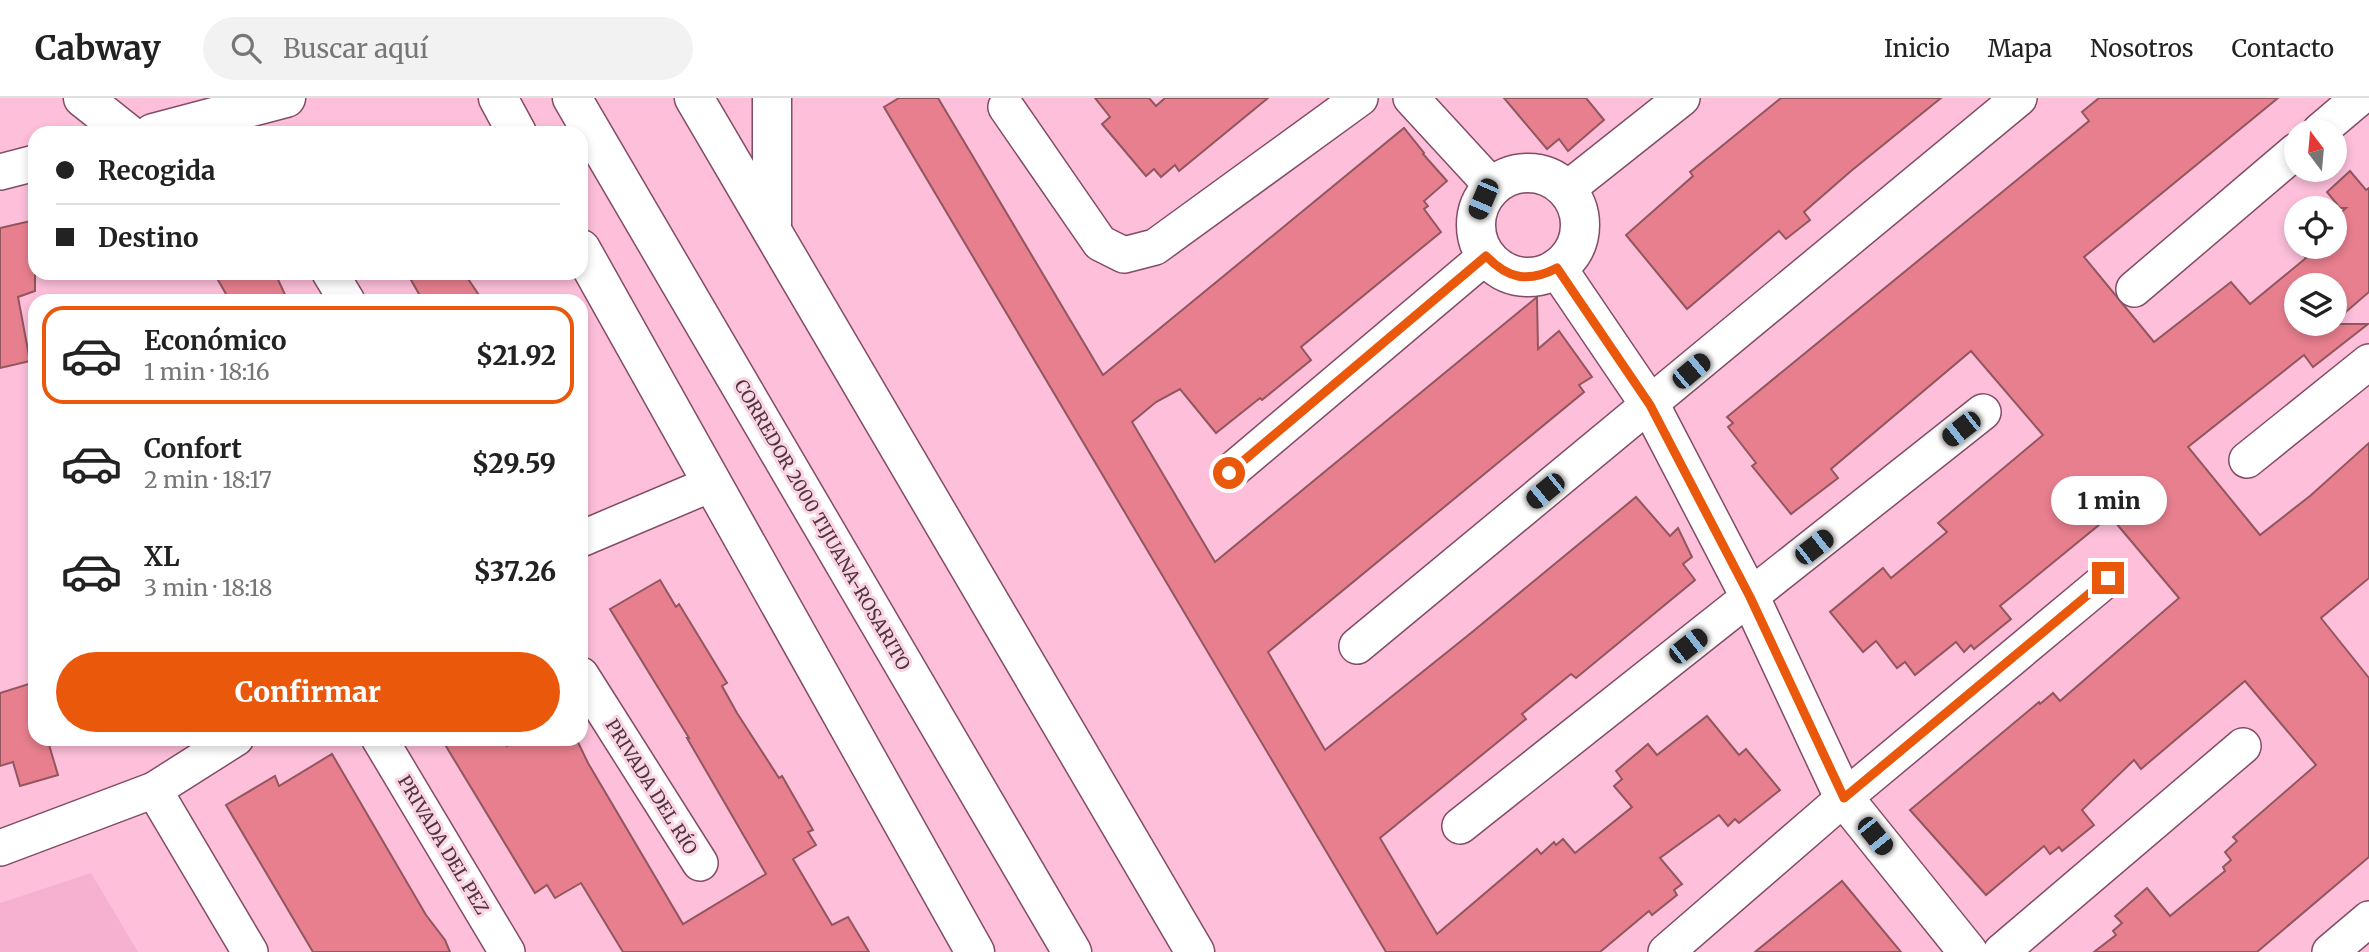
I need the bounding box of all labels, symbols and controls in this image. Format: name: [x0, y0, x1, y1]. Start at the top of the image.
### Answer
search box: [203, 17, 693, 80]
text: Cabway: [35, 28, 161, 69]
icon: search: [227, 29, 265, 67]
text: Buscar aquí: [283, 32, 428, 65]
text: Inicio: [1884, 33, 1950, 64]
text: Mapa: [1988, 33, 2052, 64]
text: Nosotros: [2090, 33, 2194, 64]
text: Contacto: [2232, 33, 2334, 64]
north arrow: [2284, 119, 2347, 182]
map controls: [2284, 119, 2347, 336]
text: Recogida: [98, 154, 216, 187]
car: [1466, 176, 1501, 222]
button: locate: [2284, 196, 2347, 259]
text: Destino: [98, 221, 198, 254]
button: layers: [2284, 273, 2347, 336]
icon: car: [60, 324, 123, 387]
text: Económico: [144, 324, 287, 357]
text: $21.92: [476, 339, 556, 372]
car: [1669, 349, 1714, 393]
text: 1 min · 18:16: [144, 357, 270, 386]
street label: CORREDOR 2000 TIJUANA-ROSARITO: [729, 375, 915, 674]
car: [1938, 408, 1985, 450]
icon: car: [60, 432, 123, 495]
text: Confort: [144, 432, 242, 465]
text: $29.59: [472, 447, 556, 480]
route start: [1213, 457, 1245, 489]
text: 2 min · 18:17: [144, 465, 272, 494]
car: [1523, 470, 1568, 512]
callout: 1 min: [2050, 476, 2166, 526]
text: 1 min: [2077, 486, 2141, 515]
car: [1791, 526, 1838, 568]
icon: car: [60, 540, 123, 603]
text: XL: [144, 540, 180, 573]
text: $37.26: [474, 555, 556, 588]
route end: [2092, 562, 2124, 594]
text: 3 min · 18:18: [144, 573, 272, 602]
car: [1665, 625, 1712, 667]
button: Confirmar: [56, 652, 560, 732]
street label: PRIVADA DEL RÍO: [601, 715, 702, 859]
street label: PRIVADA DEL PEZ: [393, 771, 494, 918]
car: [1854, 813, 1897, 859]

